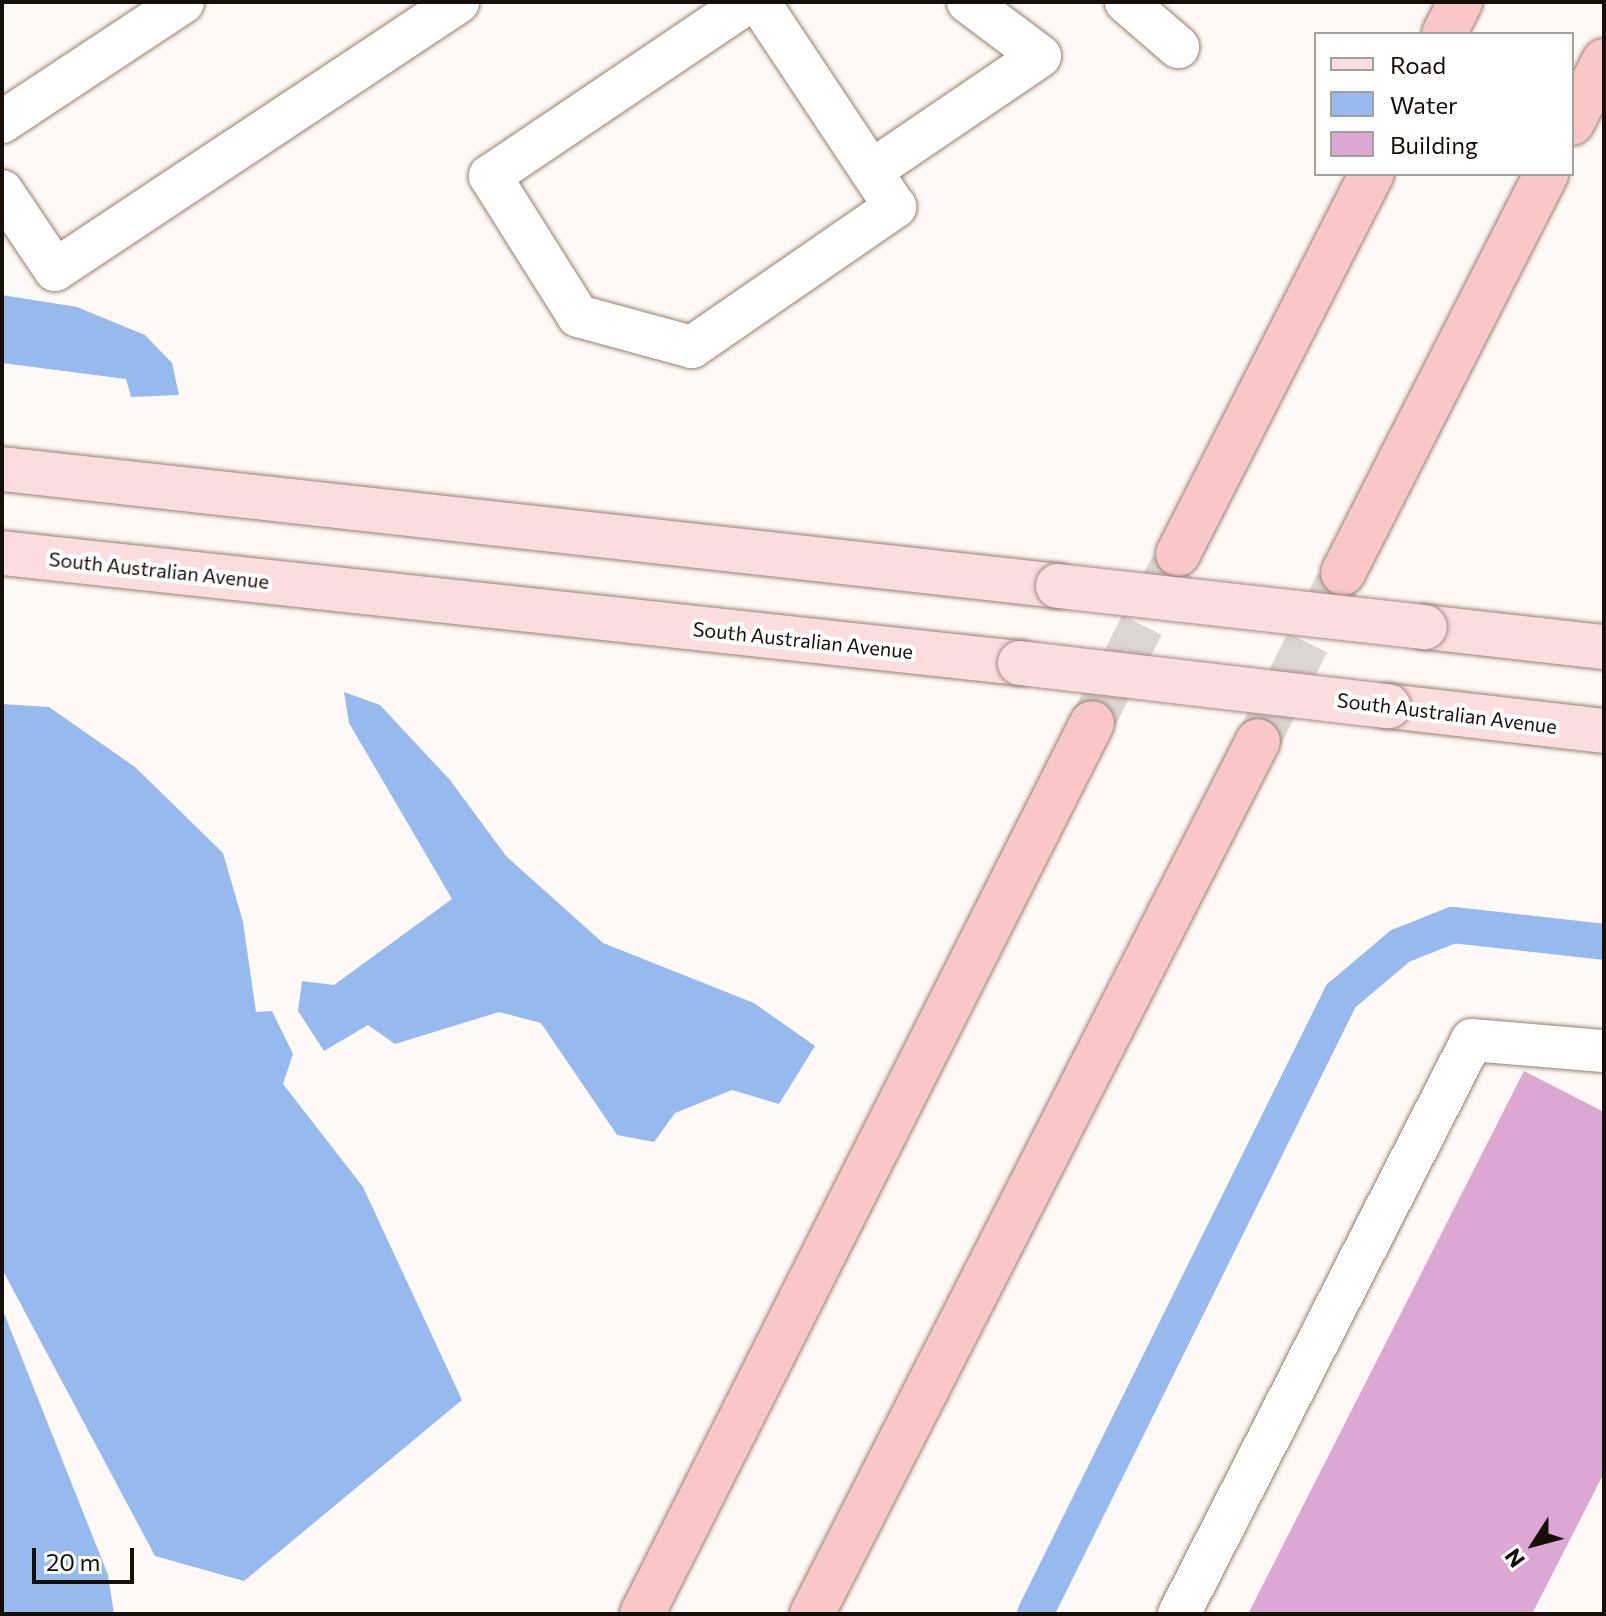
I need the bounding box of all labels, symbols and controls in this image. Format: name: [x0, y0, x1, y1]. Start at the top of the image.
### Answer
legend: [1314, 32, 1574, 176]
text: Road: [1390, 50, 1446, 79]
text: Water: [1390, 90, 1458, 119]
text: Building: [1390, 130, 1478, 159]
street label: South Australian Avenue: [48, 547, 270, 593]
street label: South Australian Avenue: [692, 617, 914, 663]
street label: South Australian Avenue: [1336, 688, 1558, 738]
north arrow: [1494, 1504, 1574, 1584]
scale bar: [36, 1532, 138, 1582]
text: N: [1498, 1544, 1530, 1573]
text: 20 m: [46, 1547, 100, 1576]

